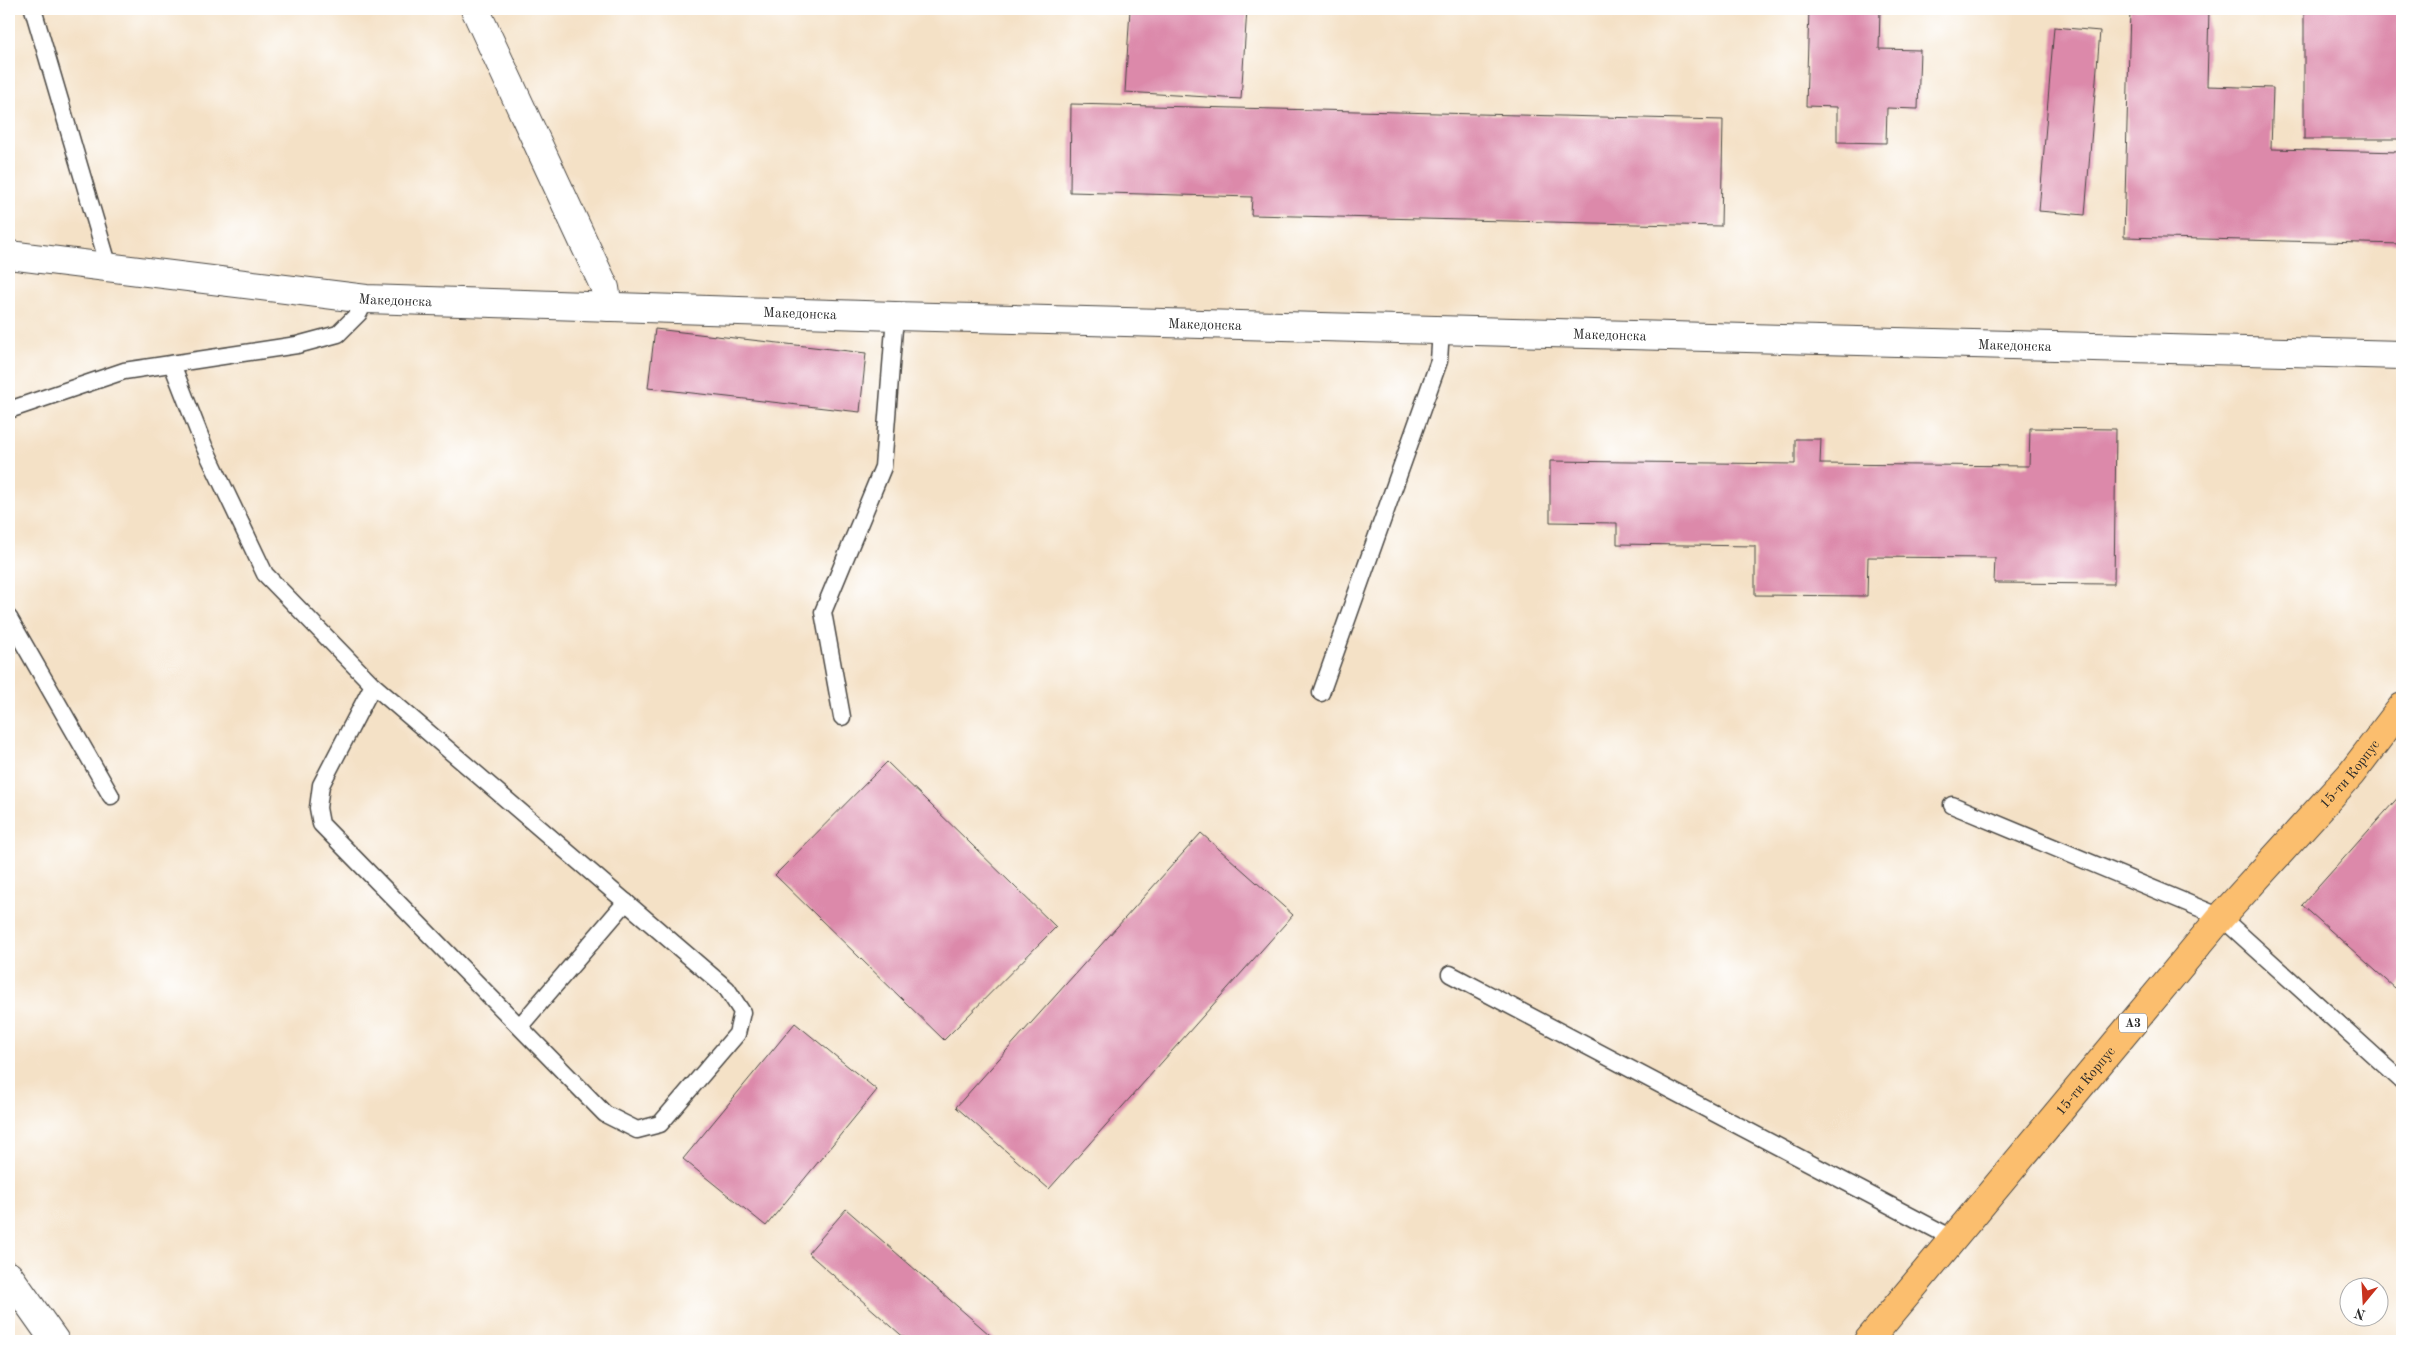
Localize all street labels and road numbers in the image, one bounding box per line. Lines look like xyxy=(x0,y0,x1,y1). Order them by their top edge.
street label: Македонска xyxy=(358,292,432,309)
street label: Македонска xyxy=(763,306,837,322)
street label: Македонска xyxy=(1168,317,1242,333)
street label: Македонска xyxy=(1573,328,1647,343)
street label: Македонска xyxy=(1978,338,2052,354)
street label: 15-ти Корпус xyxy=(2317,738,2382,811)
road number: A3 xyxy=(2119,1014,2147,1032)
street label: 15-ти Корпус xyxy=(2053,1044,2118,1118)

